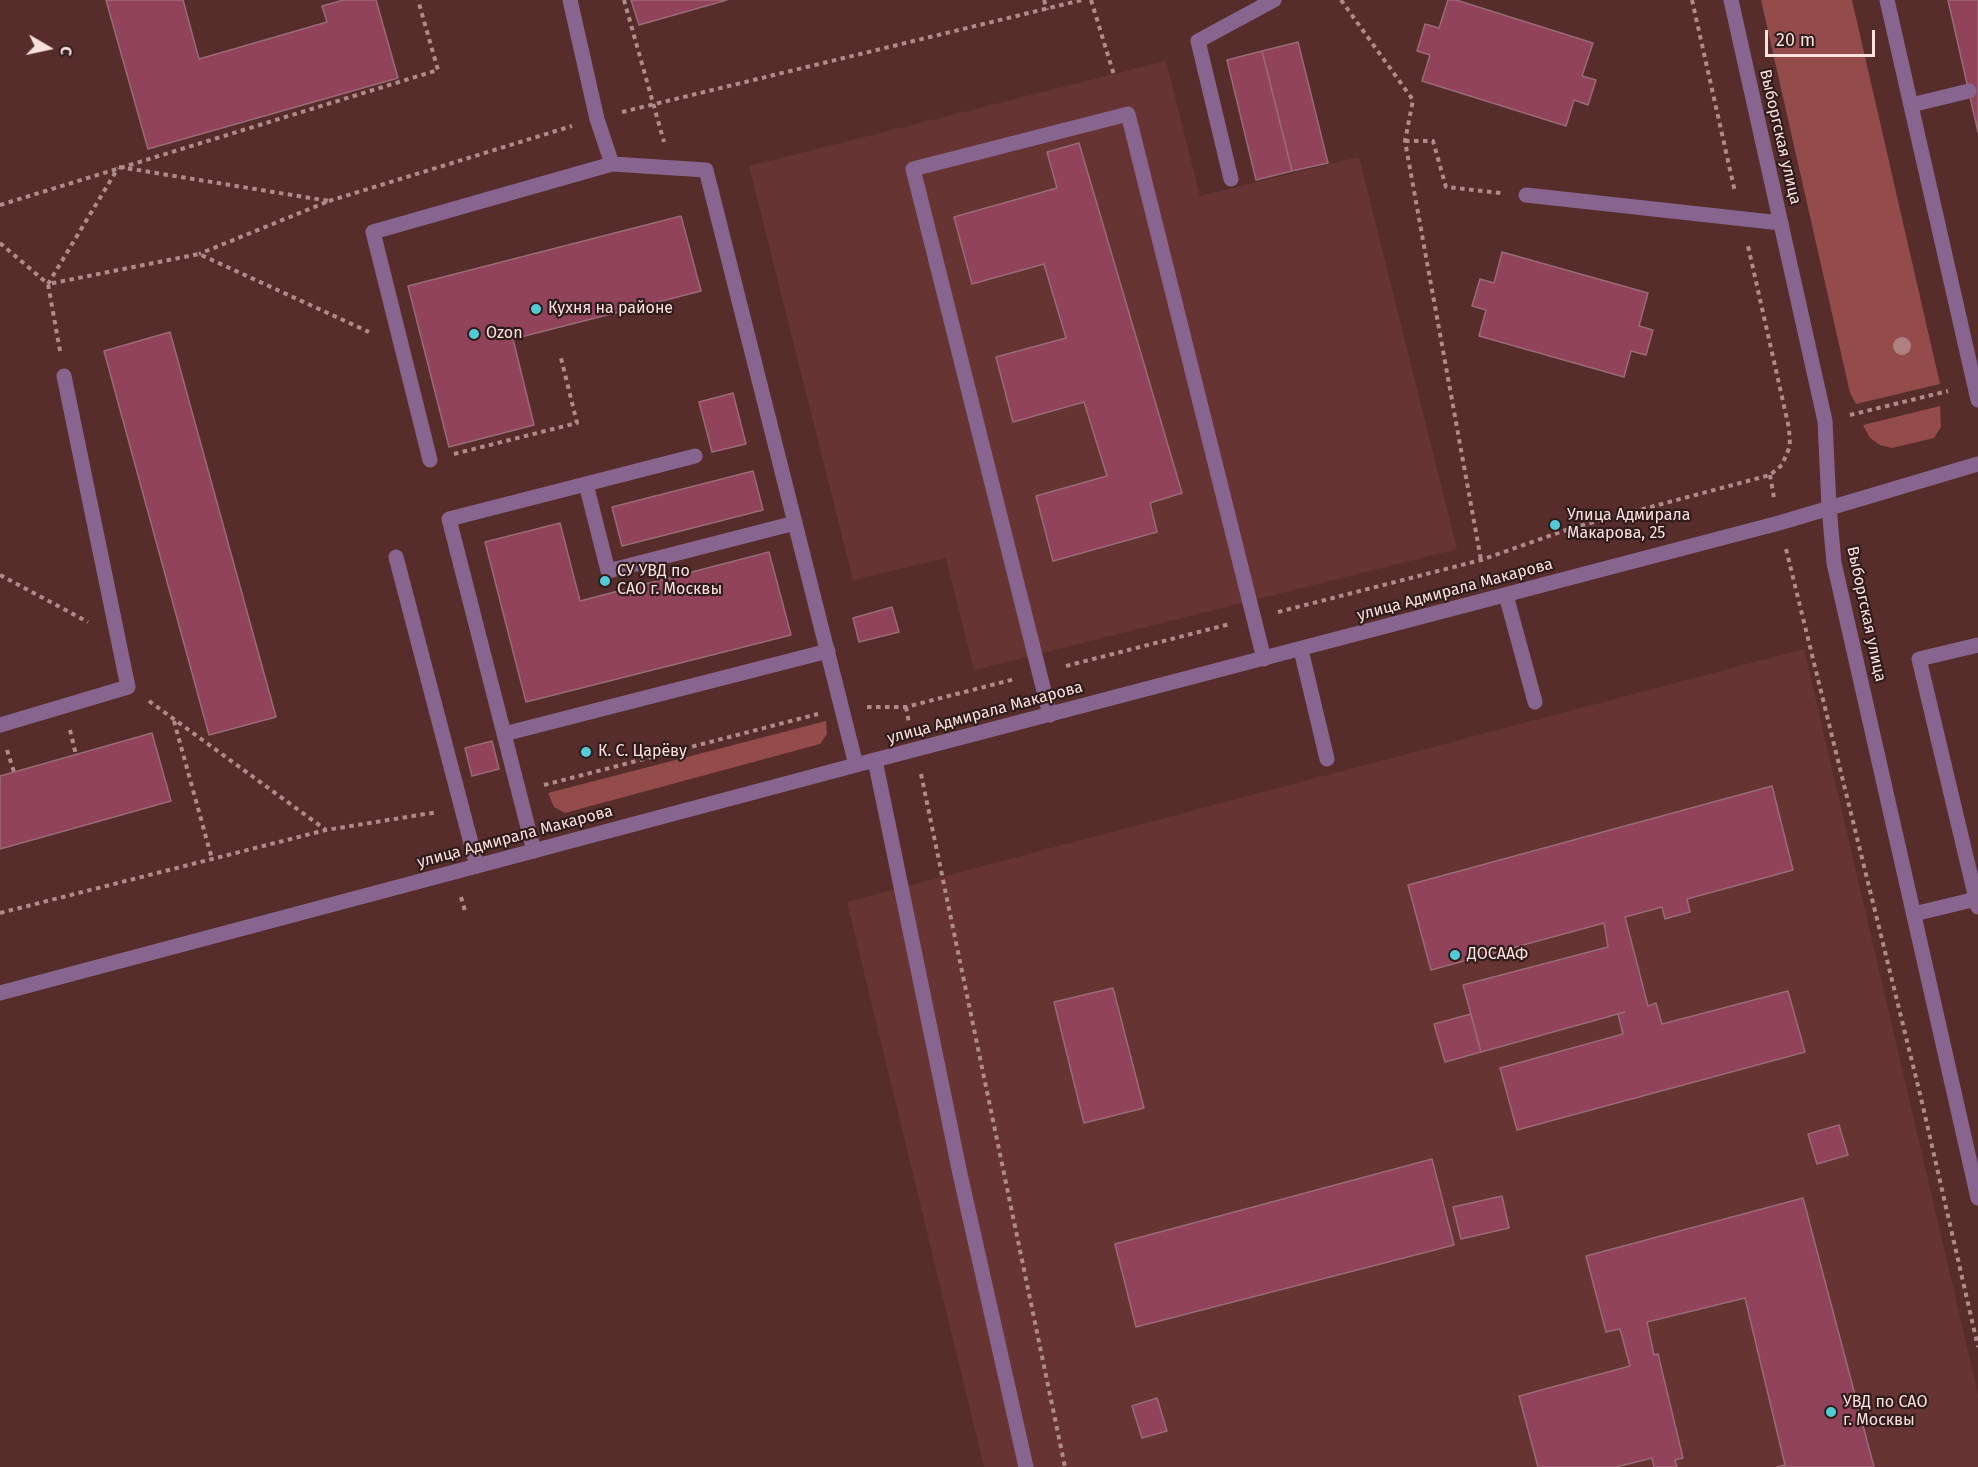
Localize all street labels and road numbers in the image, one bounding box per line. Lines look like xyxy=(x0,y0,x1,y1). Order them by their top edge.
street label: Выборгская улица xyxy=(1755,68,1805,206)
street label: Выборгская улица xyxy=(1842,544,1890,684)
street label: улица Адмирала Макарова xyxy=(1355,555,1555,625)
street label: улица Адмирала Макарова xyxy=(885,678,1085,748)
street label: улица Адмирала Макарова xyxy=(415,802,615,872)

